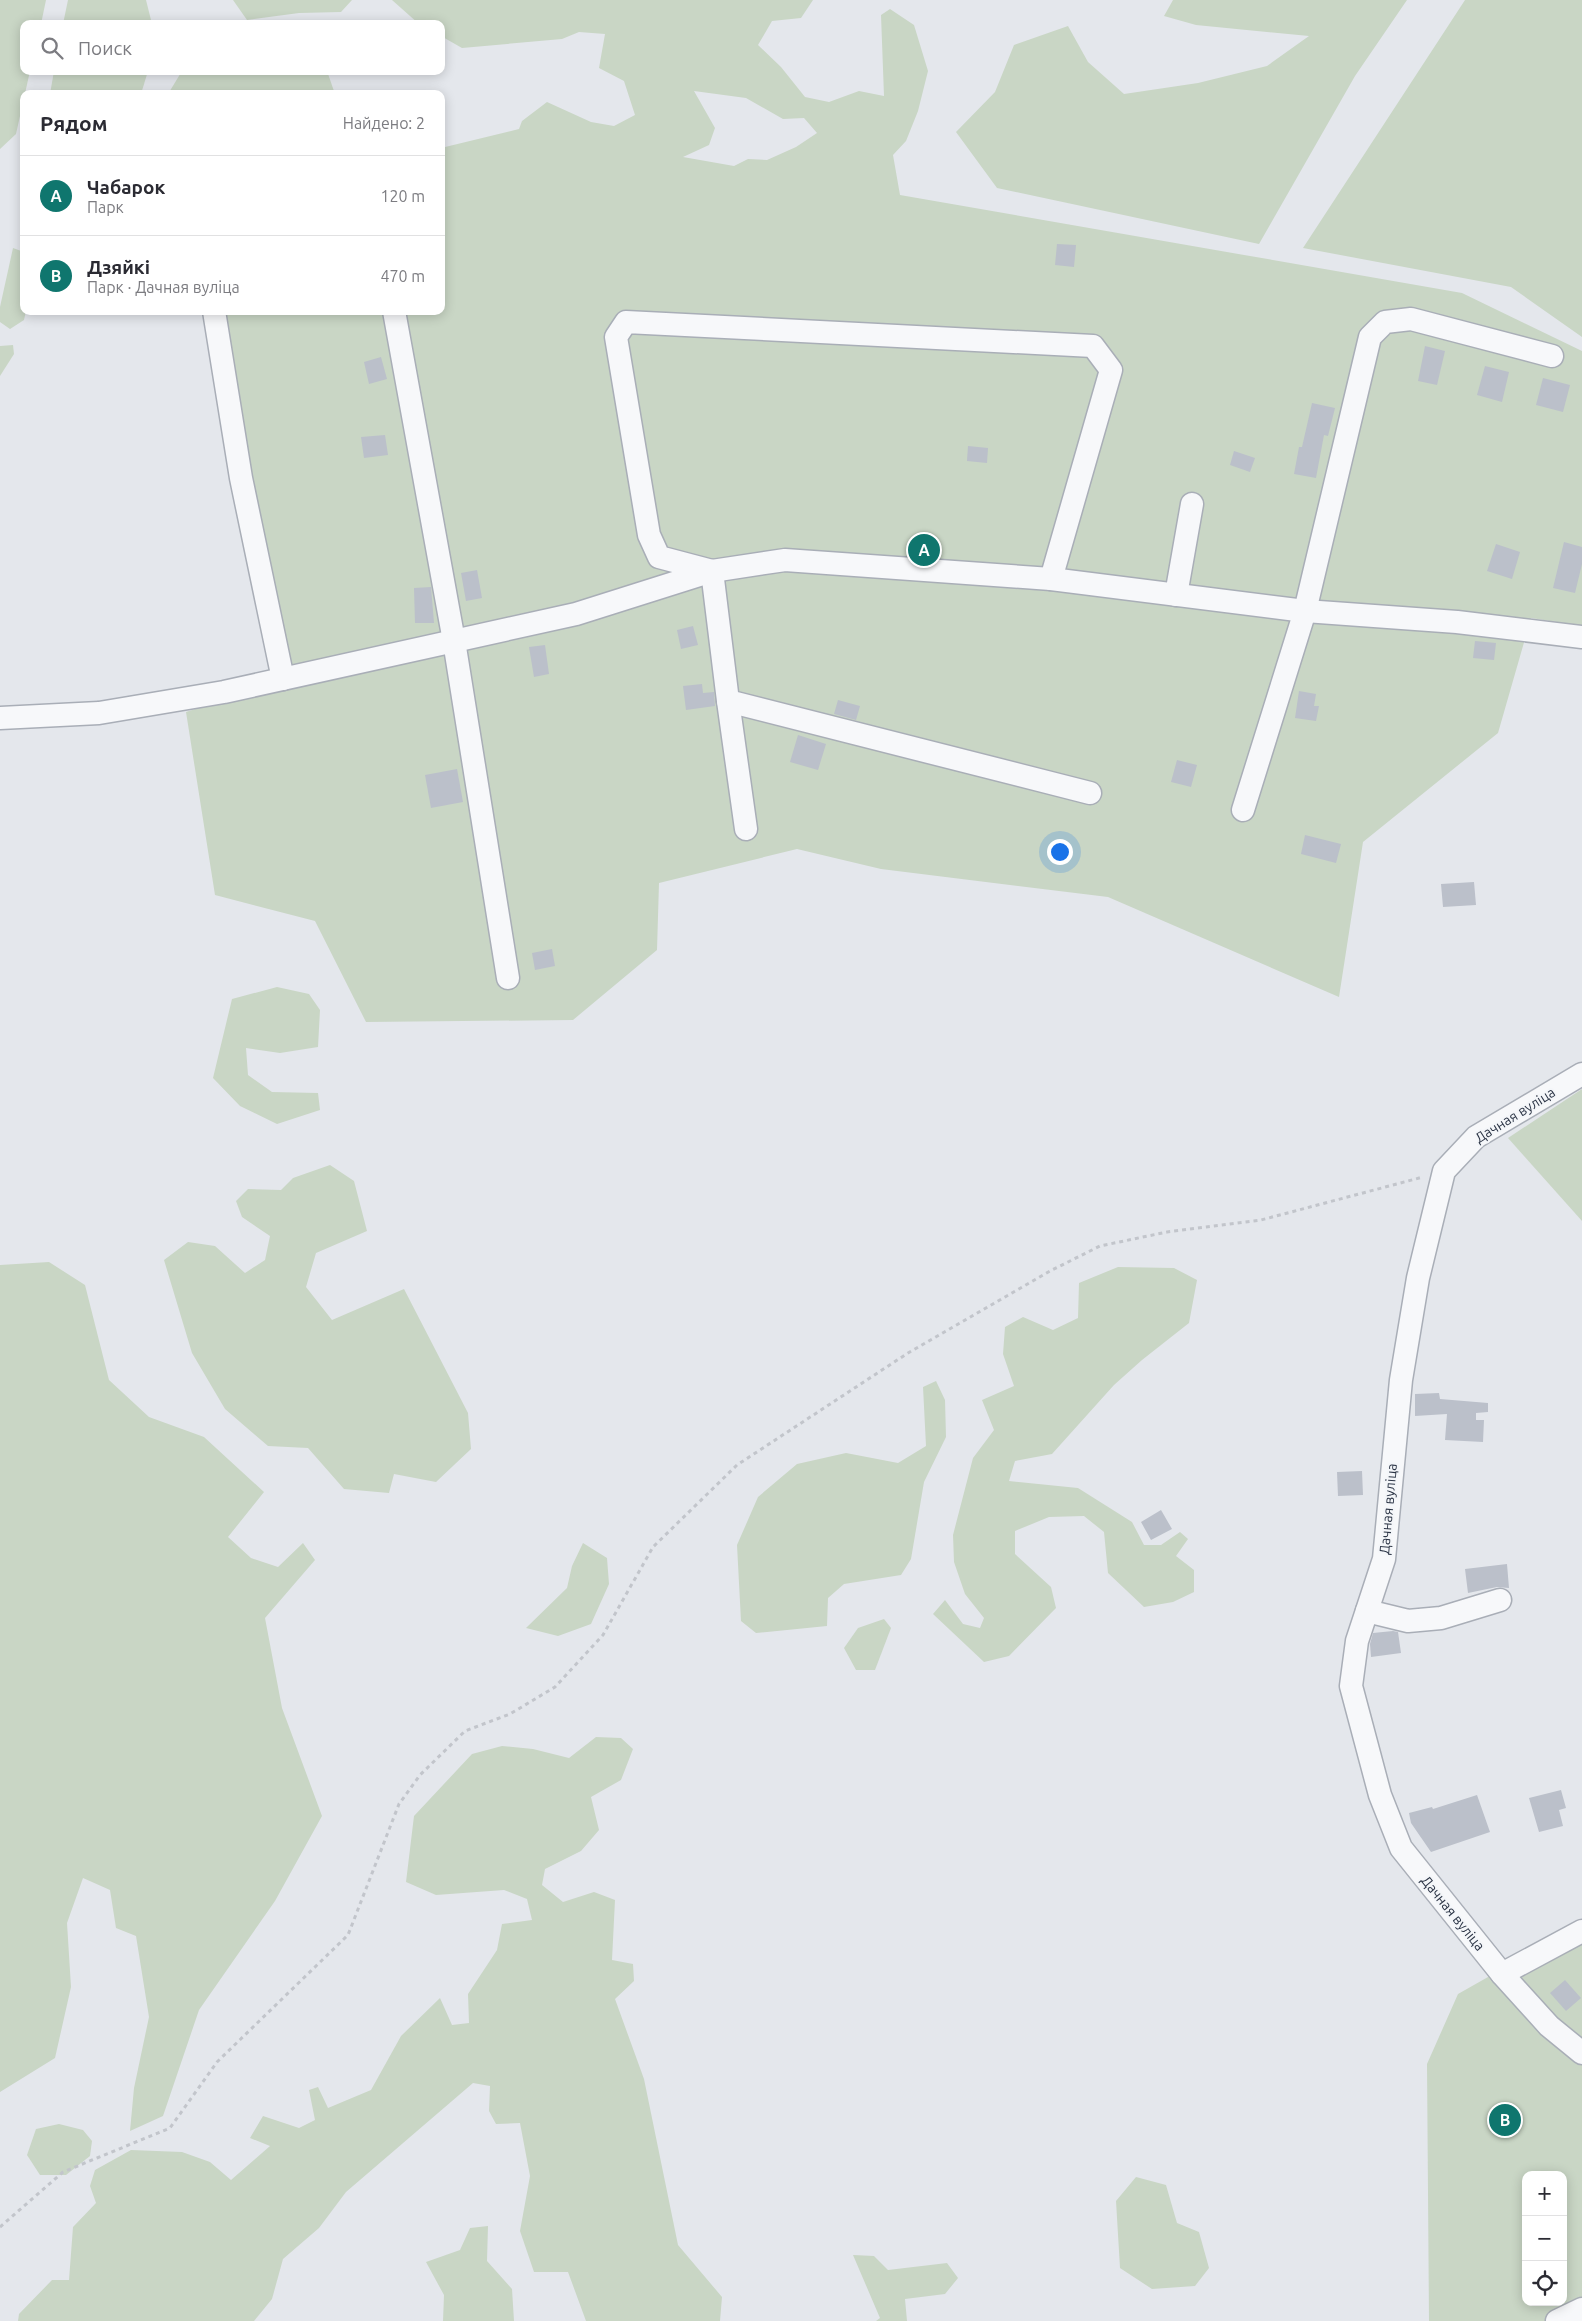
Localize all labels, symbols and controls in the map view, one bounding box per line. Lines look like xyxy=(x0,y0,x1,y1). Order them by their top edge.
search box xyxy=(20,20,445,75)
icon: search xyxy=(38,34,66,62)
text: Поиск xyxy=(78,37,132,59)
text: Рядом xyxy=(40,111,108,135)
text: Найдено: 2 xyxy=(343,114,425,132)
text: Чабарок xyxy=(87,176,165,198)
text: A xyxy=(50,187,62,205)
text: 120 m xyxy=(380,187,425,205)
text: Парк xyxy=(87,198,124,216)
text: Дзяйкі xyxy=(87,256,150,278)
text: B xyxy=(51,267,61,285)
text: 470 m xyxy=(380,267,425,285)
text: Парк · Дачная вуліца xyxy=(87,278,240,296)
pin: A xyxy=(908,531,940,569)
your location xyxy=(1047,839,1073,865)
street label: Дачная вуліца xyxy=(1472,1084,1558,1146)
street label: Дачная вуліца xyxy=(1376,1463,1400,1555)
street label: Дачная вуліца xyxy=(1418,1872,1488,1954)
pin: B xyxy=(1489,2101,1521,2139)
map controls xyxy=(1522,2171,1567,2306)
button: + xyxy=(1522,2171,1567,2216)
button: − xyxy=(1522,2216,1567,2261)
button: locate xyxy=(1522,2261,1567,2306)

